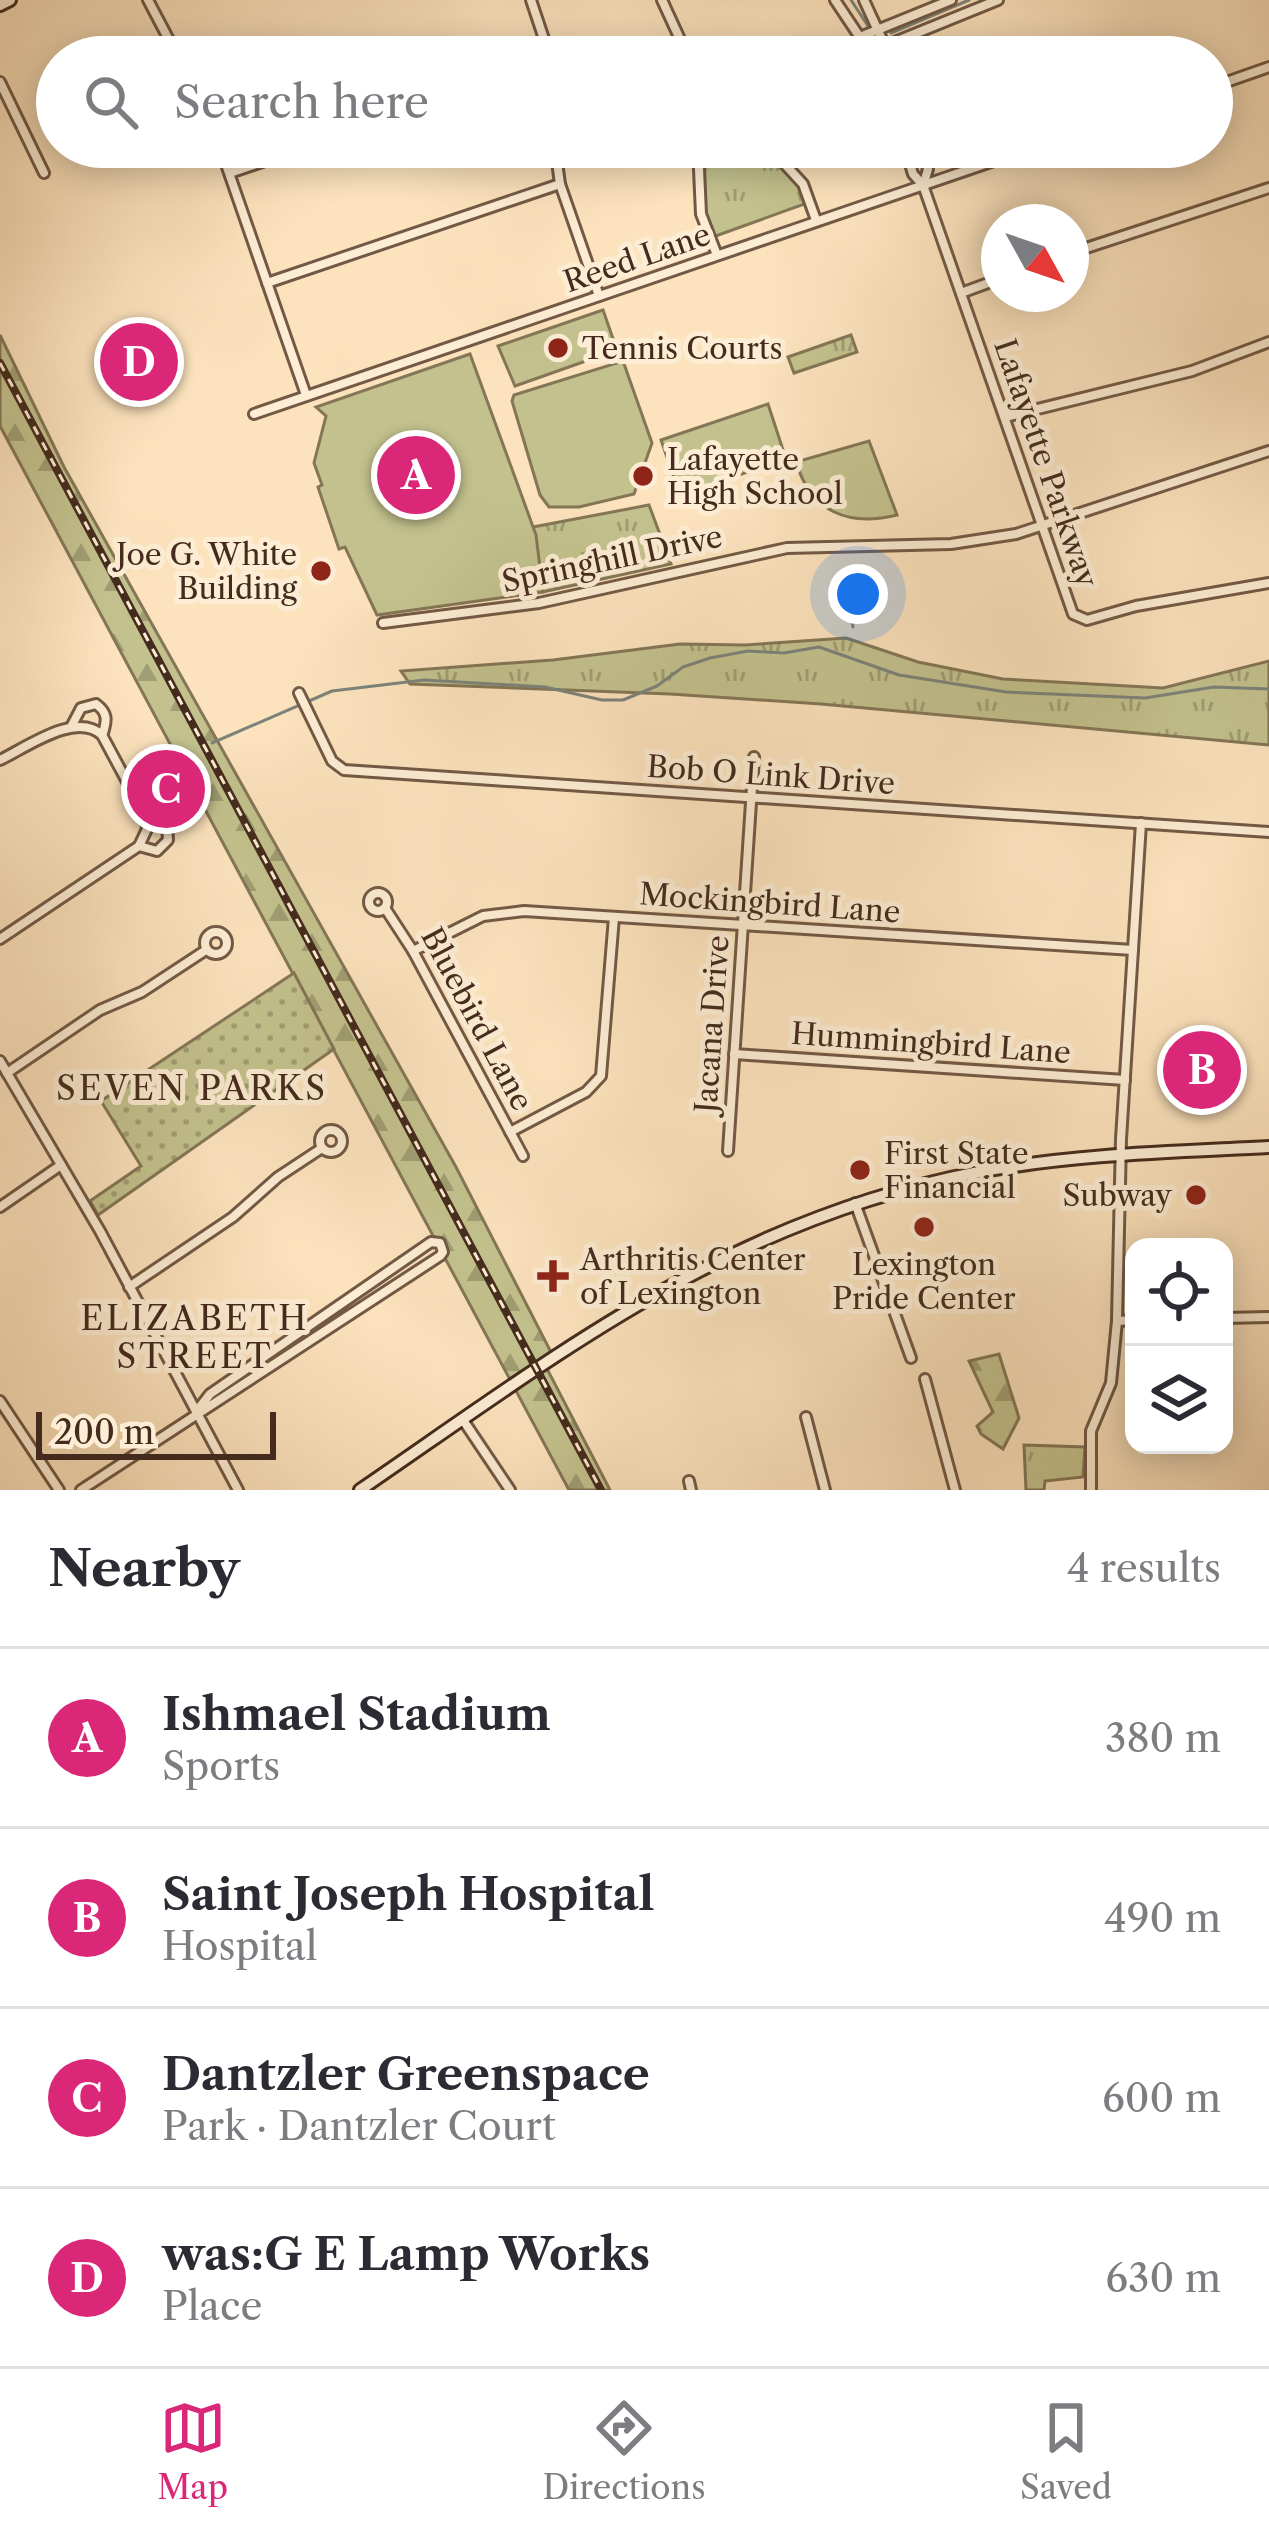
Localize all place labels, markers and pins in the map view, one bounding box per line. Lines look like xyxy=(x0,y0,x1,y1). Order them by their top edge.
pin: D xyxy=(100,317,178,407)
place label: Tennis Courts xyxy=(582,330,782,367)
marker: Tennis Courts xyxy=(545,335,571,361)
pin: A xyxy=(377,430,455,520)
place label: Lafayette High School xyxy=(667,441,843,512)
marker: Lafayette High School xyxy=(630,463,656,489)
place label: Joe G. White Building xyxy=(112,536,297,607)
marker: Joe G. White Building xyxy=(308,558,334,584)
pin: C xyxy=(127,744,205,834)
pin: B xyxy=(1163,1025,1241,1115)
place label: First State Financial xyxy=(884,1135,1028,1206)
marker: First State Financial xyxy=(847,1157,873,1183)
place label: Subway xyxy=(1062,1177,1172,1214)
marker: Subway xyxy=(1183,1182,1209,1208)
marker: Lexington Pride Center xyxy=(911,1214,937,1240)
place label: Arthritis Center of Lexington xyxy=(579,1241,806,1312)
place label: Lexington Pride Center xyxy=(832,1246,1016,1317)
marker: Arthritis Center of Lexington xyxy=(537,1260,569,1292)

